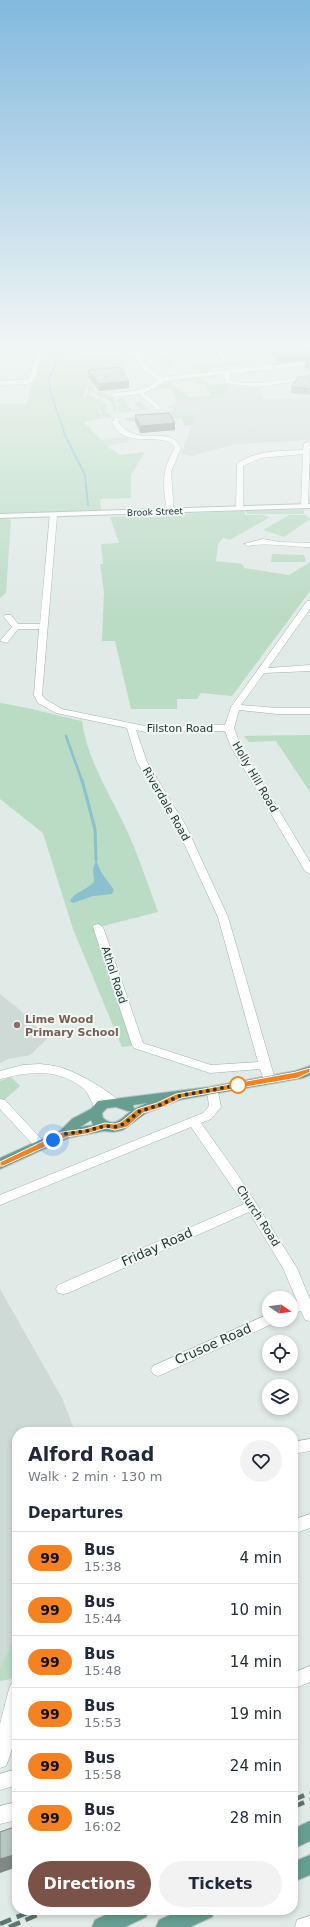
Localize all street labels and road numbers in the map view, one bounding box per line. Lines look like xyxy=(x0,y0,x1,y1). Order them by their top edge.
street label: Brook Street xyxy=(127,506,184,518)
street label: Filston Road xyxy=(147,722,213,735)
street label: Holly Hill Road xyxy=(229,739,281,815)
street label: Riverdale Road xyxy=(140,765,192,843)
street label: Athol Road xyxy=(99,945,129,1005)
street label: Church Road xyxy=(233,1183,283,1249)
street label: Friday Road xyxy=(119,1225,195,1269)
street label: Crusoe Road xyxy=(172,1320,254,1368)

